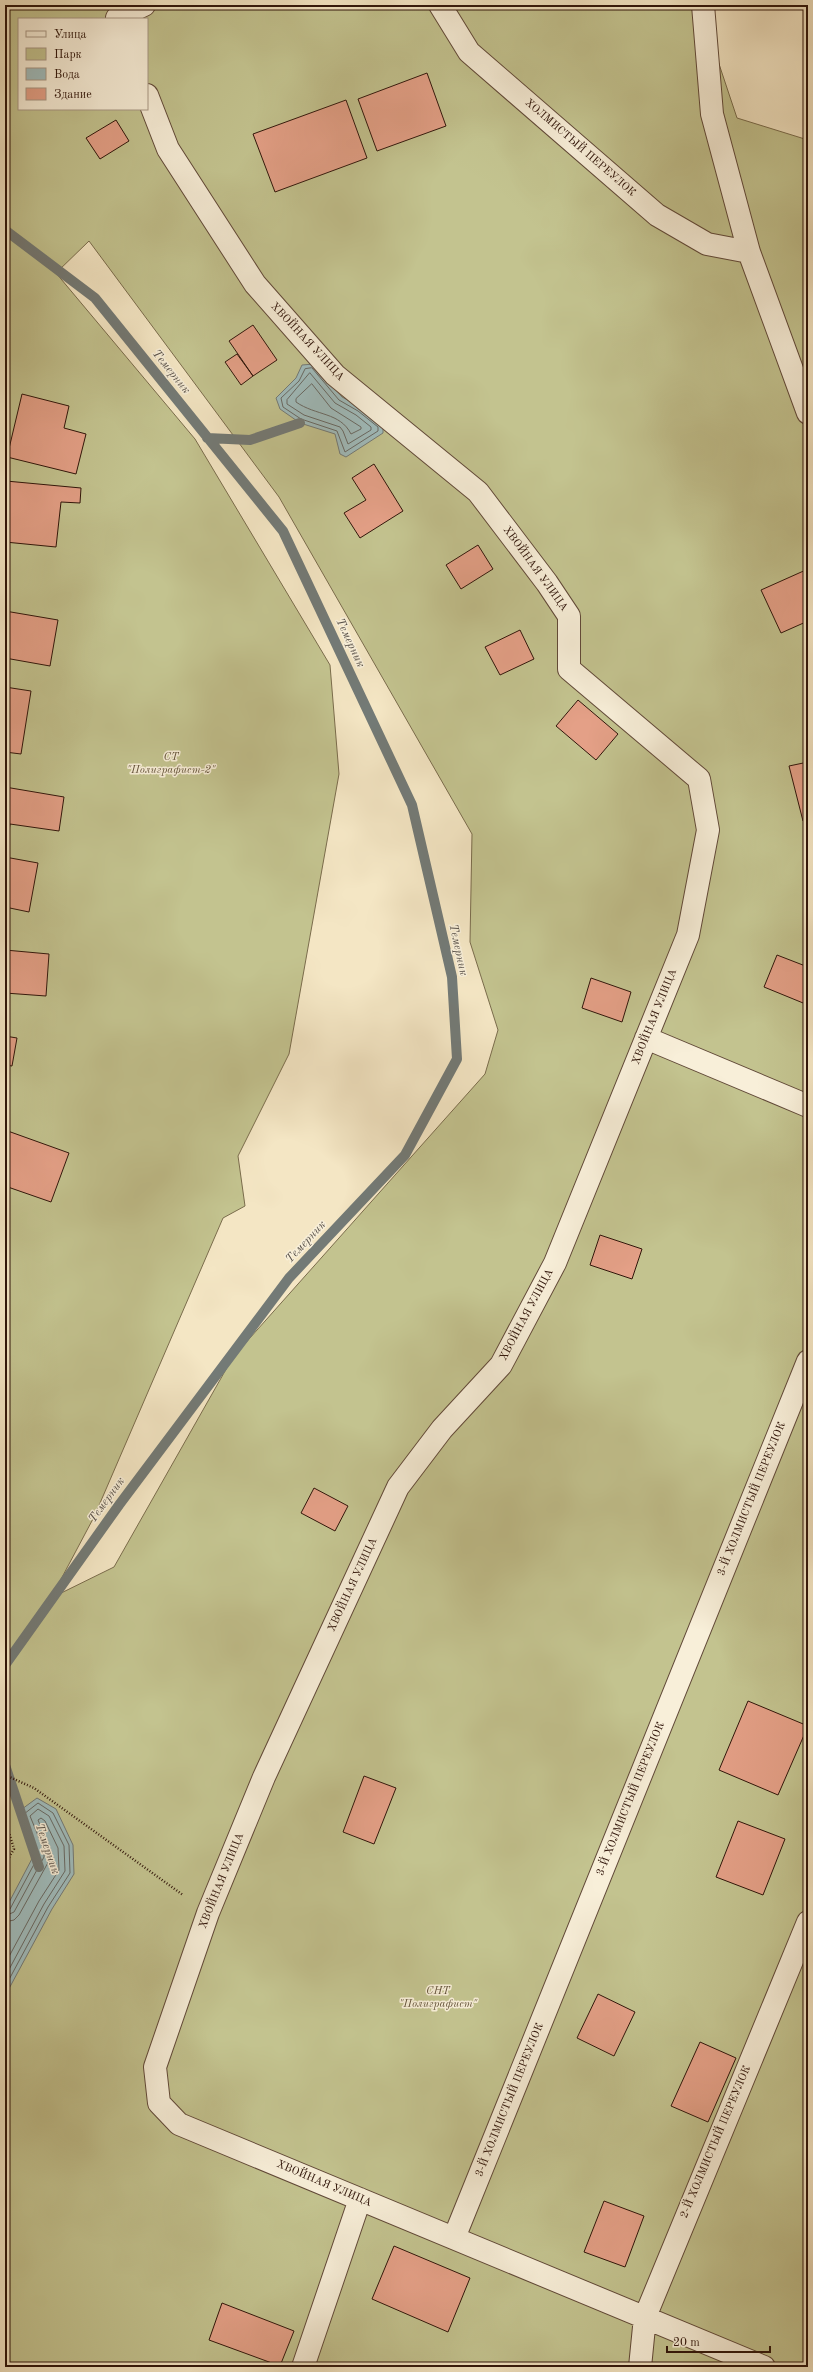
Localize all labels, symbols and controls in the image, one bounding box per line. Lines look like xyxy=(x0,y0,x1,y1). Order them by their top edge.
legend xyxy=(18,18,148,110)
text: Улица xyxy=(54,29,87,41)
text: Парк xyxy=(54,49,82,61)
text: Вода xyxy=(54,69,80,81)
text: Здание xyxy=(54,89,92,101)
street label: ХОЛМИСТЫЙ ПЕРЕУЛОК xyxy=(523,96,639,199)
street label: ХВОЙНАЯ УЛИЦА xyxy=(268,300,348,384)
water label: Темерник xyxy=(150,348,193,397)
street label: ХВОЙНАЯ УЛИЦА xyxy=(501,523,571,614)
water label: Темерник xyxy=(333,616,367,670)
park label: СТ "Полиграфист-2" xyxy=(127,752,216,776)
water label: Темерник xyxy=(447,923,469,978)
street label: ХВОЙНАЯ УЛИЦА xyxy=(629,966,679,1066)
water label: Темерник xyxy=(284,1218,329,1265)
street label: ХВОЙНАЯ УЛИЦА xyxy=(496,1266,556,1363)
street label: 3-Й ХОЛМИСТЫЙ ПЕРЕУЛОК xyxy=(714,1420,788,1577)
water label: Темерник xyxy=(87,1475,128,1525)
street label: ХВОЙНАЯ УЛИЦА xyxy=(325,1535,380,1634)
street label: 3-Й ХОЛМИСТЫЙ ПЕРЕУЛОК xyxy=(593,1720,667,1877)
water label: Темерник xyxy=(33,1822,61,1876)
street label: ХВОЙНАЯ УЛИЦА xyxy=(196,1830,246,1930)
park label: СНТ "Полиграфист" xyxy=(399,1986,478,2010)
street label: 3-Й ХОЛМИСТЫЙ ПЕРЕУЛОК xyxy=(472,2021,546,2178)
street label: 2-Й ХОЛМИСТЫЙ ПЕРЕУЛОК xyxy=(677,2063,753,2220)
street label: ХВОЙНАЯ УЛИЦА xyxy=(275,2157,374,2209)
scale bar xyxy=(667,2328,770,2354)
text: 20 m xyxy=(673,2337,700,2349)

